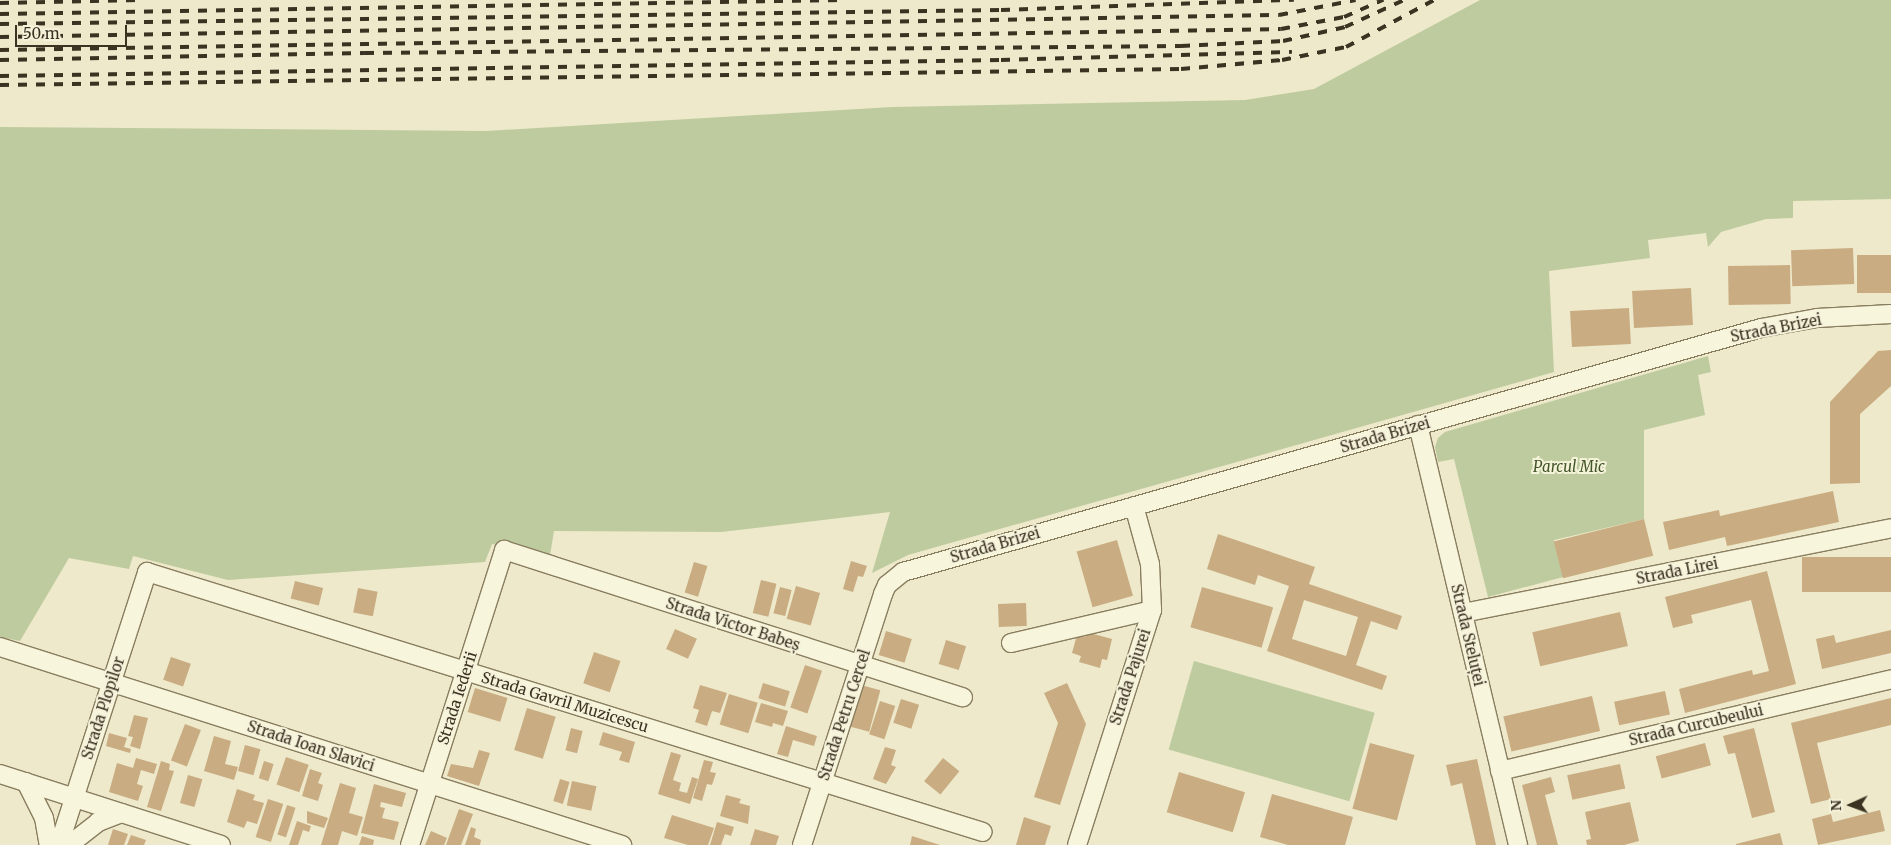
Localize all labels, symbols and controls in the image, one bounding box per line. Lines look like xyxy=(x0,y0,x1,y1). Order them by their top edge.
scale bar xyxy=(18,15,130,47)
text: 50 m xyxy=(23,24,60,43)
street label: Strada Brizei xyxy=(1729,310,1823,346)
street label: Strada Brizei xyxy=(1338,414,1432,456)
park label: Parcul Mic xyxy=(1533,458,1605,476)
street label: Strada Brizei xyxy=(948,524,1042,566)
street label: Strada Lirei xyxy=(1634,554,1720,588)
street label: Strada Steluței xyxy=(1447,582,1489,688)
street label: Strada Victor Babeș xyxy=(664,594,802,654)
street label: Strada Pajurei xyxy=(1106,627,1154,727)
street label: Strada Petru Cercel xyxy=(814,647,874,783)
street label: Strada Iederii xyxy=(433,649,481,747)
street label: Strada Plopilor xyxy=(78,654,128,762)
street label: Strada Gavril Muzicescu xyxy=(479,668,651,736)
street label: Strada Curcubeului xyxy=(1627,701,1765,749)
street label: Strada Ioan Slavici xyxy=(245,717,377,775)
north arrow xyxy=(1826,780,1876,830)
text: N xyxy=(1827,800,1845,811)

